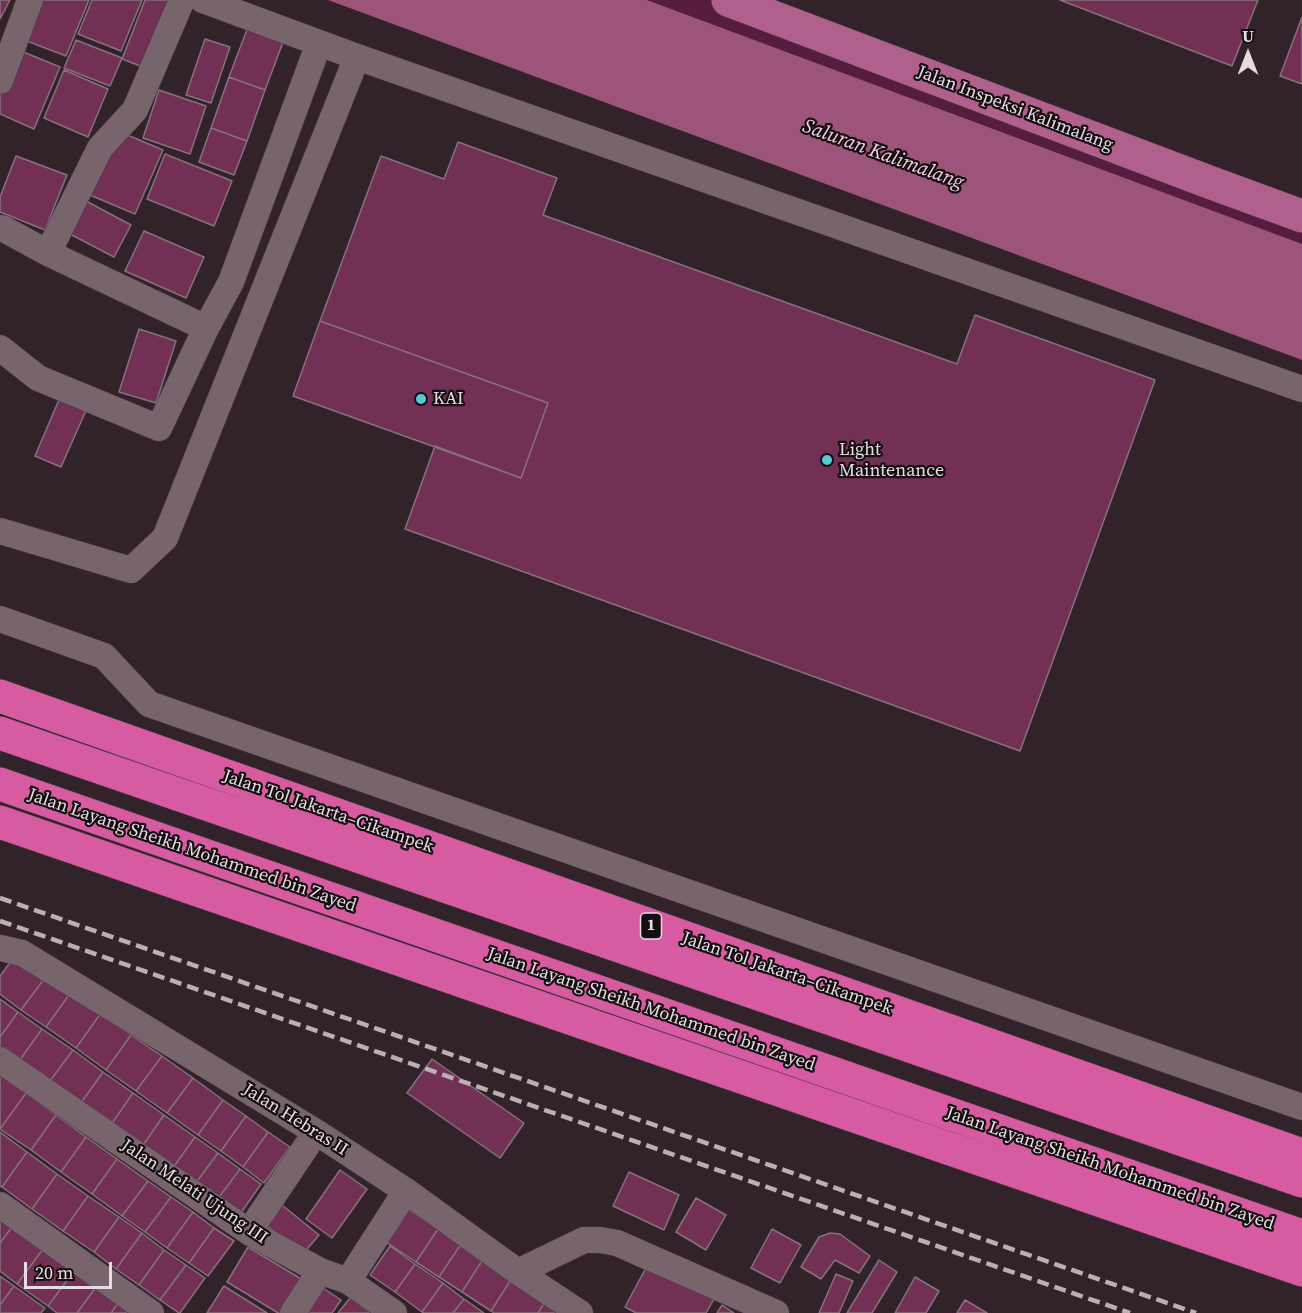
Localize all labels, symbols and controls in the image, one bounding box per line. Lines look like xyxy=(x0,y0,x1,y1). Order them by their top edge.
north arrow xyxy=(1218,24,1278,84)
text: U xyxy=(1242,25,1254,47)
street label: Jalan Inspeksi Kalimalang xyxy=(914,62,1116,156)
water label: Saluran Kalimalang xyxy=(799,115,967,195)
place label: KAI xyxy=(433,388,464,410)
marker: KAI xyxy=(414,392,428,406)
place label: Light Maintenance xyxy=(839,439,944,482)
marker: Light Maintenance xyxy=(820,453,834,467)
street label: Jalan Tol Jakarta–Cikampek xyxy=(220,766,436,858)
street label: Jalan Layang Sheikh Mohammed bin Zayed xyxy=(25,785,359,917)
road number: 1 xyxy=(640,913,662,939)
street label: Jalan Tol Jakarta–Cikampek xyxy=(679,928,895,1020)
street label: Jalan Layang Sheikh Mohammed bin Zayed xyxy=(484,944,818,1076)
street label: Jalan Hebras II xyxy=(238,1079,352,1161)
street label: Jalan Layang Sheikh Mohammed bin Zayed xyxy=(943,1103,1277,1235)
street label: Jalan Melati Ujung III xyxy=(117,1135,271,1249)
scale bar xyxy=(27,1250,116,1288)
text: 20 m xyxy=(35,1260,73,1285)

